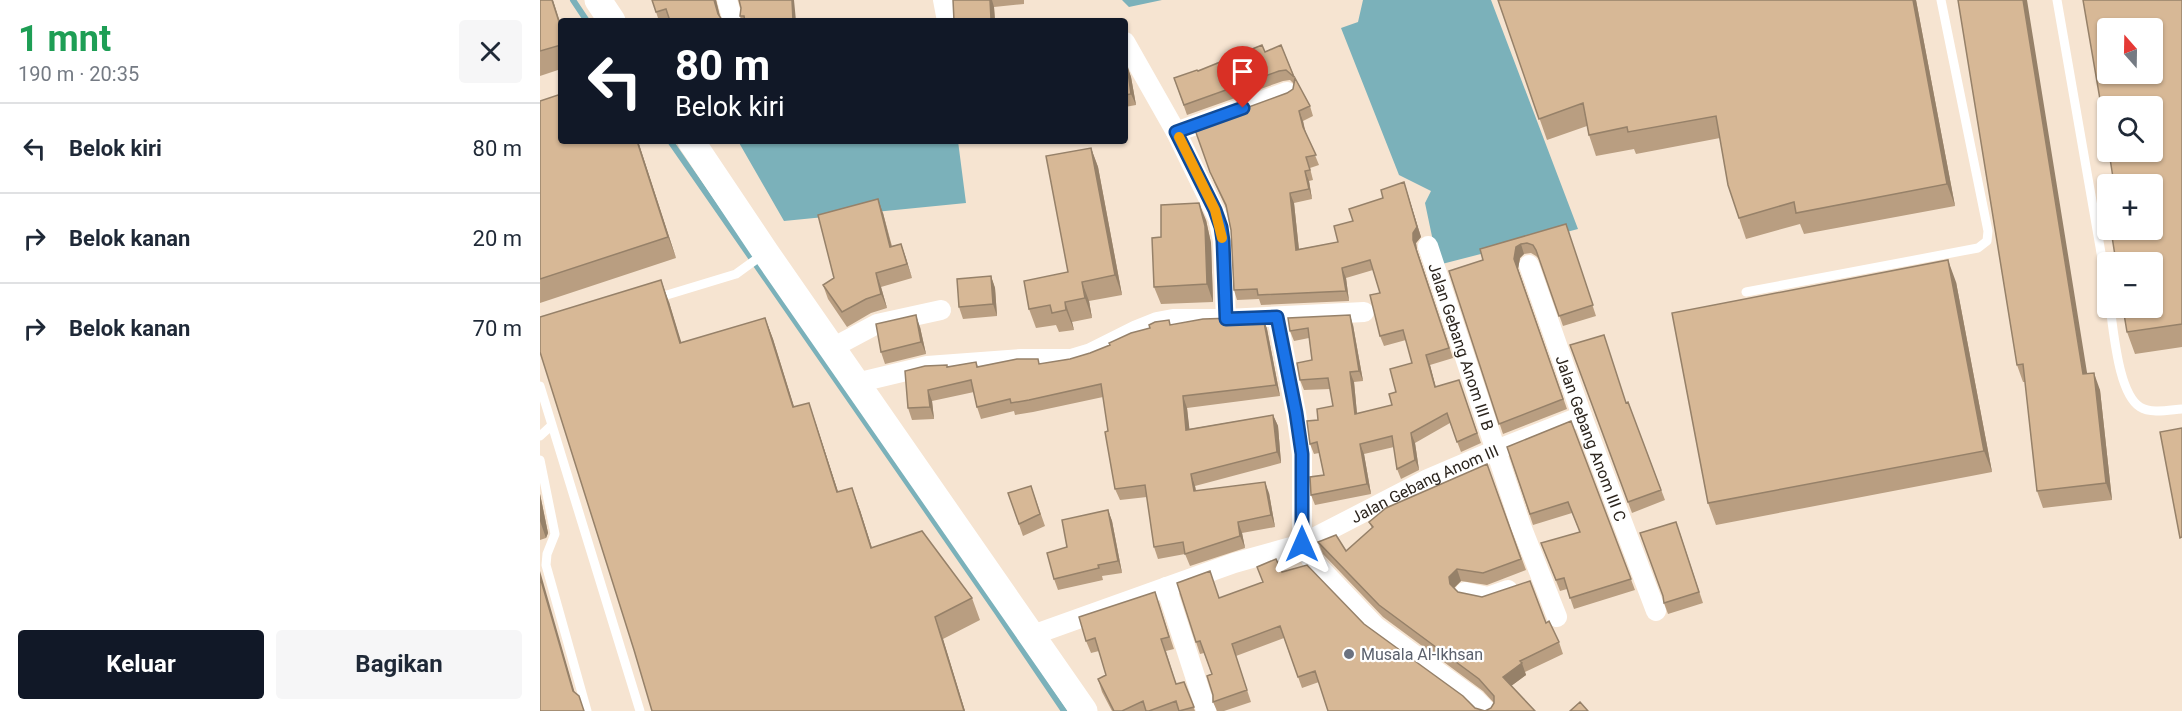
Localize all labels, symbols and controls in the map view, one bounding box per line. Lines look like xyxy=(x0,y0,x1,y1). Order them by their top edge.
text: 1 mnt xyxy=(18,18,111,60)
north arrow xyxy=(2097,18,2163,84)
map controls xyxy=(2097,18,2163,318)
button: close xyxy=(459,20,522,83)
text: 80 m xyxy=(675,41,770,90)
icon: left xyxy=(576,42,654,120)
pin xyxy=(1217,46,1268,108)
icon: arrive xyxy=(1226,55,1259,88)
text: 190 m · 20:35 xyxy=(18,62,139,86)
text: Belok kiri xyxy=(675,91,784,123)
button: search xyxy=(2097,96,2163,162)
icon: left xyxy=(18,132,51,165)
text: Belok kiri xyxy=(69,136,162,161)
text: 80 m xyxy=(473,136,522,161)
button: + xyxy=(2097,174,2163,240)
icon: right xyxy=(18,222,51,255)
text: Belok kanan xyxy=(69,226,190,251)
text: 20 m xyxy=(473,226,522,251)
button: − xyxy=(2097,252,2163,318)
street label: Jalan Gebang Anom III B xyxy=(1425,260,1498,433)
icon: right xyxy=(18,312,51,345)
text: Belok kanan xyxy=(69,316,190,341)
text: 70 m xyxy=(473,316,522,341)
street label: Jalan Gebang Anom III C xyxy=(1552,353,1631,524)
street label: Jalan Gebang Anom III xyxy=(1347,441,1501,527)
position arrow xyxy=(1270,512,1334,576)
button: Keluar xyxy=(18,630,264,699)
button: Bagikan xyxy=(276,630,522,699)
place label: Musala Al-Ikhsan xyxy=(1361,645,1483,664)
marker: Musala Al-Ikhsan xyxy=(1342,647,1356,661)

